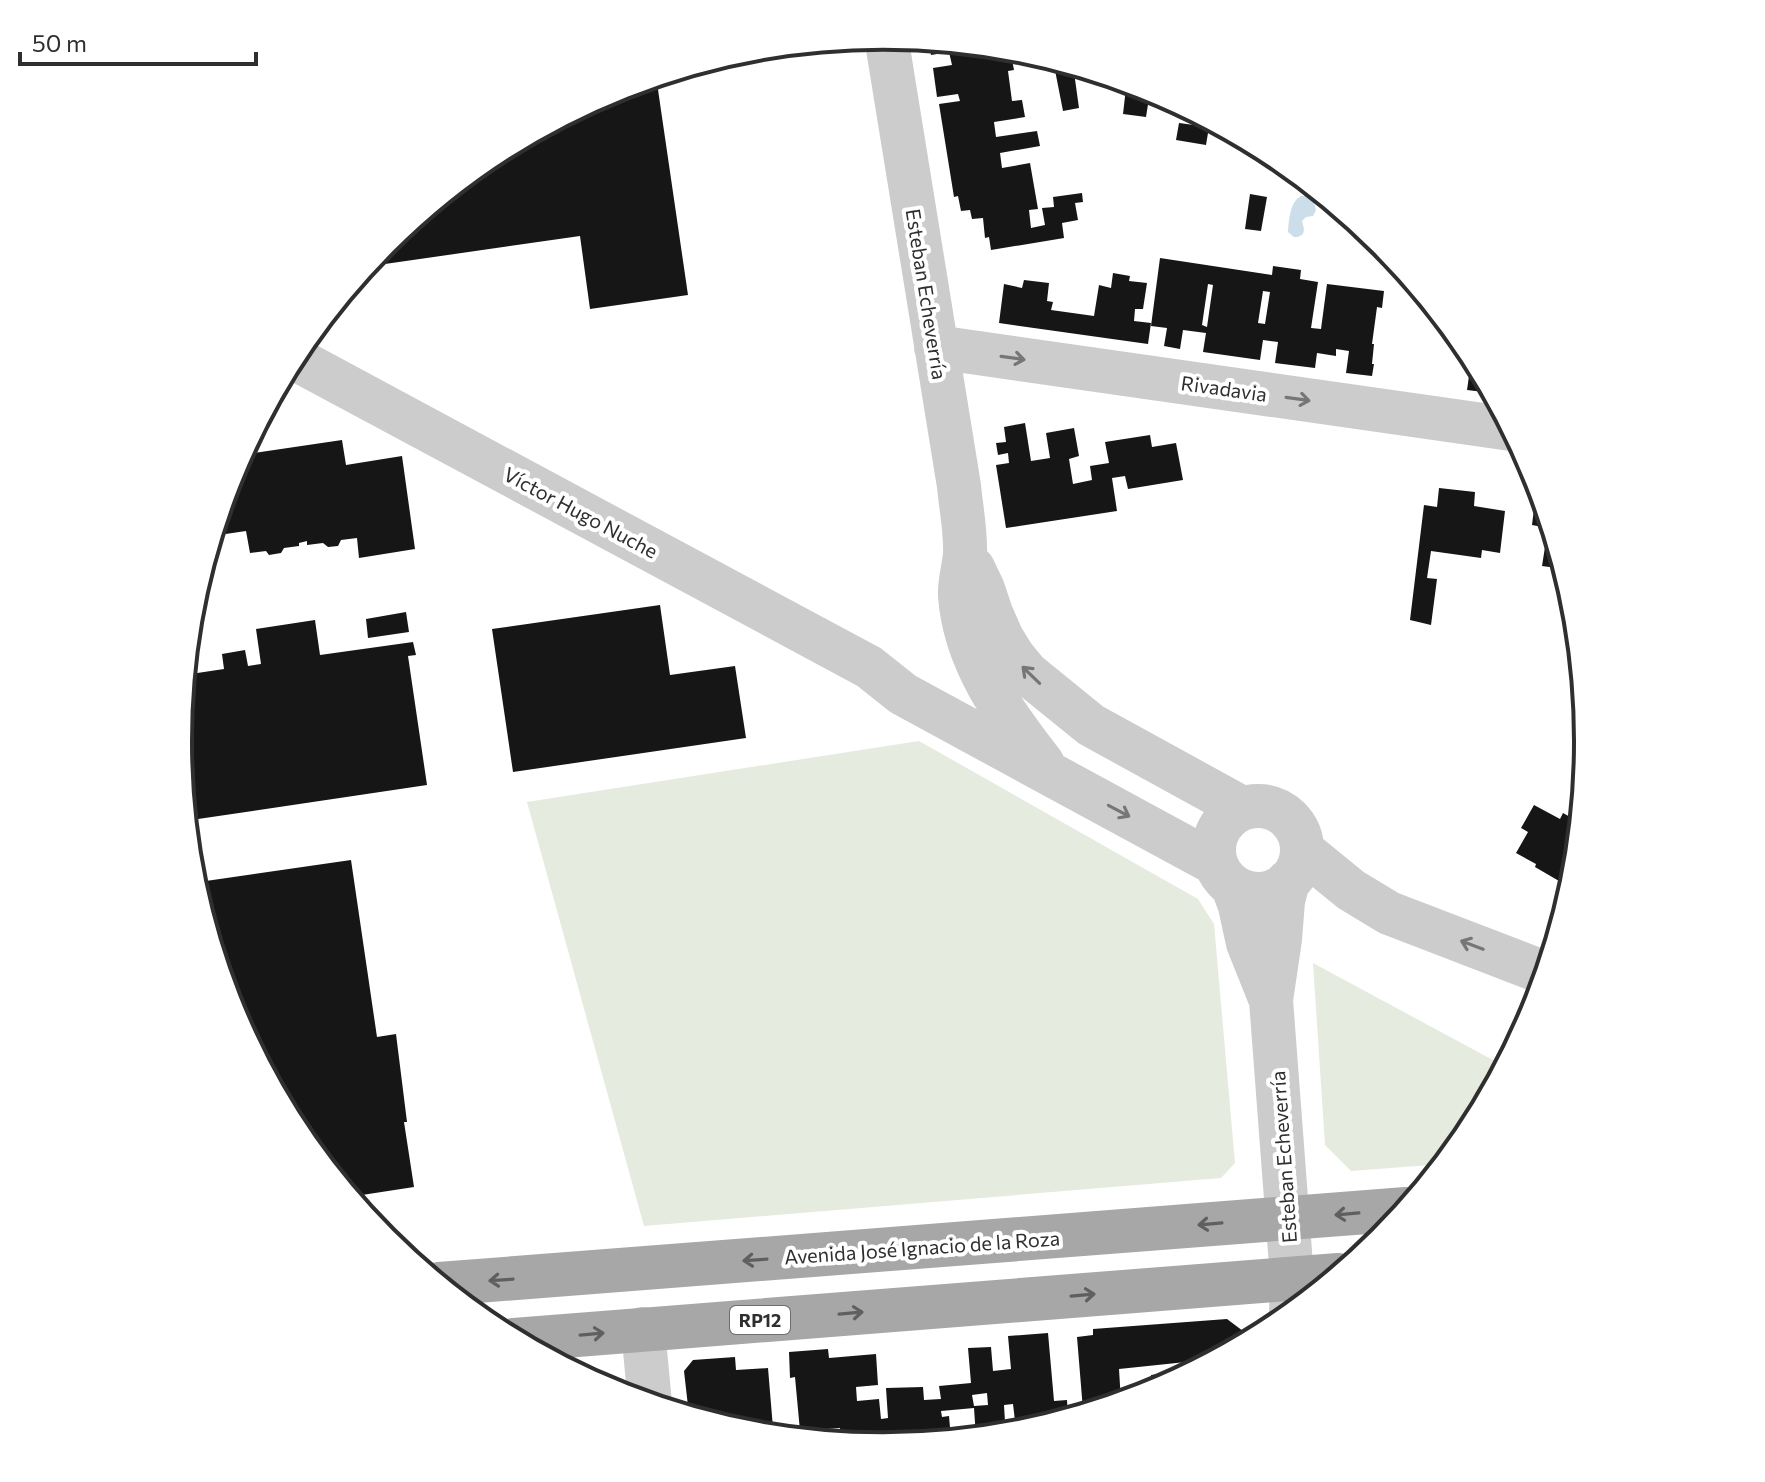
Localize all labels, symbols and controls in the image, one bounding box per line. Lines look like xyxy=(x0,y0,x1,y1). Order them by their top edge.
scale bar xyxy=(20,16,256,66)
text: 50 m xyxy=(32,28,87,57)
street label: Esteban Echeverría xyxy=(902,207,952,381)
one-way arrow xyxy=(1000,351,1025,366)
street label: Rivadavia xyxy=(1179,370,1269,406)
one-way arrow xyxy=(1285,392,1311,407)
street label: Víctor Hugo Nuche xyxy=(500,461,662,563)
one-way arrow xyxy=(1022,666,1041,685)
one-way arrow xyxy=(1107,804,1130,820)
one-way arrow xyxy=(1461,937,1485,951)
street label: Esteban Echeverría xyxy=(1265,1070,1301,1244)
one-way arrow xyxy=(1334,1207,1361,1222)
one-way arrow xyxy=(1197,1217,1224,1232)
street label: Avenida José Ignacio de la Roza xyxy=(783,1225,1061,1269)
one-way arrow xyxy=(742,1253,769,1268)
one-way arrow xyxy=(488,1273,515,1288)
one-way arrow xyxy=(1069,1287,1096,1302)
one-way arrow xyxy=(837,1305,864,1320)
road number: RP12 xyxy=(730,1306,790,1334)
one-way arrow xyxy=(578,1326,605,1341)

